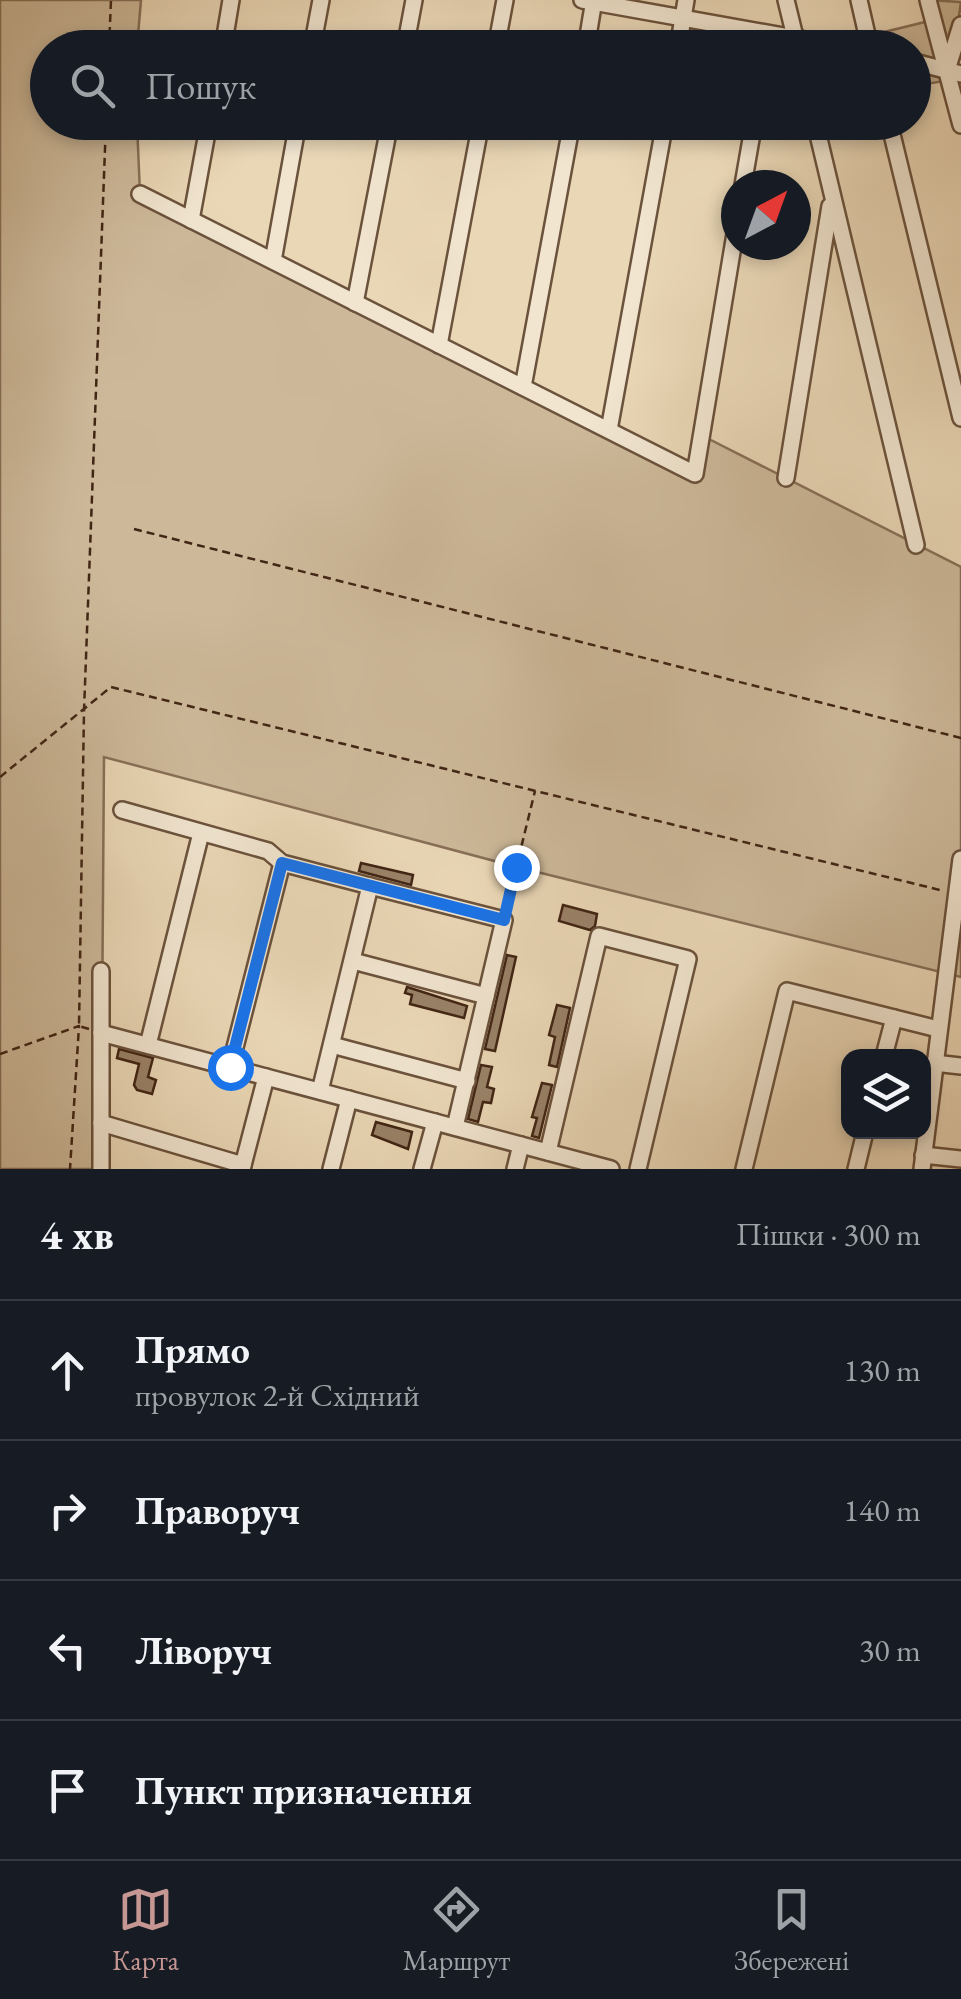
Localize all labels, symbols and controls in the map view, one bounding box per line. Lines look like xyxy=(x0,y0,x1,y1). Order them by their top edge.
search box xyxy=(30,30,931,140)
icon: search xyxy=(65,58,120,113)
text: Пошук xyxy=(145,61,256,110)
north arrow xyxy=(721,170,811,260)
route end xyxy=(494,845,540,891)
route start xyxy=(208,1045,254,1091)
map controls xyxy=(841,1049,931,1139)
button: layers xyxy=(841,1049,931,1139)
text: 4 хв xyxy=(40,1207,114,1262)
text: Пішки · 300 m xyxy=(736,1213,921,1255)
text: Прямо xyxy=(135,1325,250,1374)
icon: ahead xyxy=(40,1343,95,1398)
text: 130 m xyxy=(844,1349,921,1391)
text: провулок 2-й Східний xyxy=(135,1374,420,1416)
icon: right xyxy=(40,1483,95,1538)
text: Праворуч xyxy=(135,1486,300,1535)
text: 140 m xyxy=(844,1489,921,1531)
icon: left xyxy=(40,1623,95,1678)
text: Ліворуч xyxy=(135,1626,272,1675)
text: 30 m xyxy=(859,1629,921,1671)
icon: arrive xyxy=(40,1763,95,1818)
text: Пункт призначення xyxy=(135,1766,472,1815)
tab: Карта xyxy=(112,1882,179,1978)
tab: Маршрут xyxy=(403,1882,510,1978)
tab: Збережені xyxy=(734,1882,849,1978)

